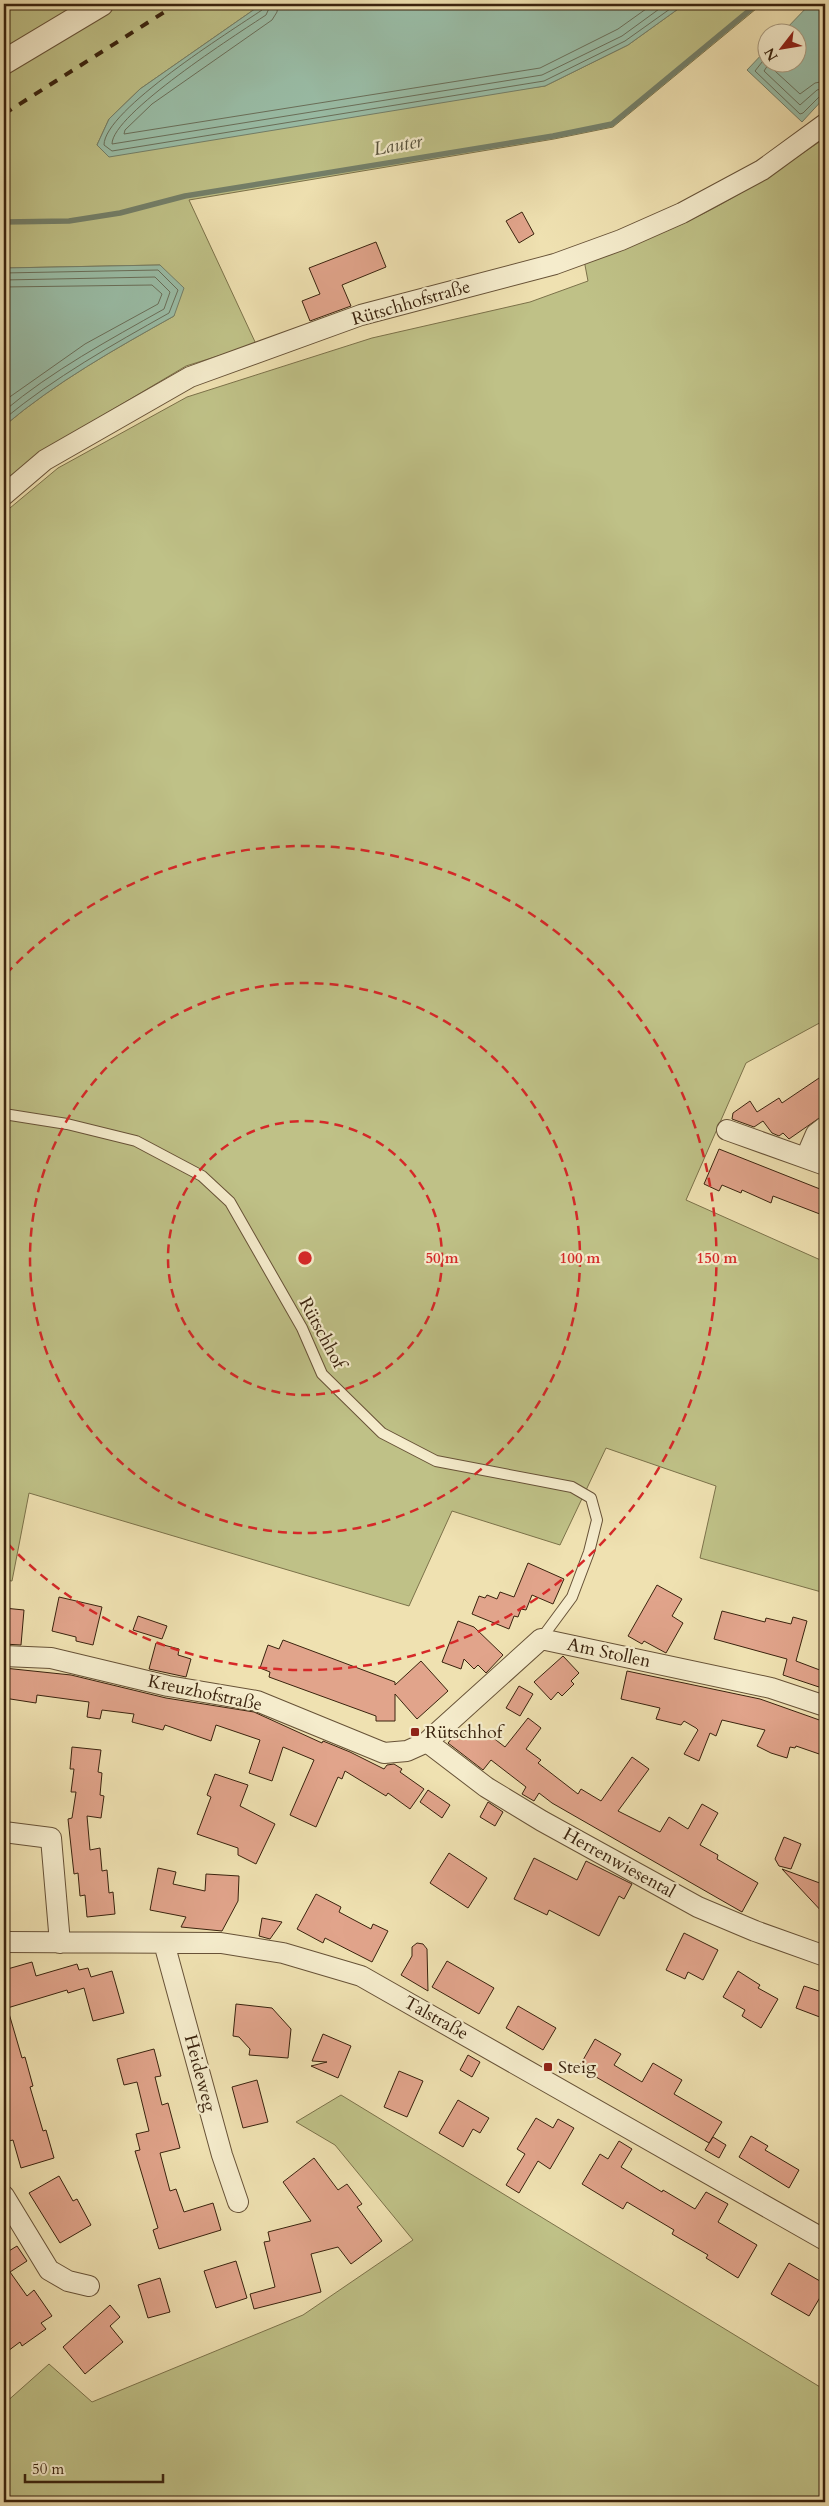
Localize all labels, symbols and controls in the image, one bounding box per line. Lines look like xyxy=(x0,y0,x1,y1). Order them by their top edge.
north arrow xyxy=(756,22,806,72)
text: N xyxy=(760,44,783,65)
water label: Lauter xyxy=(372,128,425,162)
street label: Rütschhofstraße xyxy=(349,274,473,332)
text: 50 m xyxy=(425,1248,459,1268)
text: 100 m xyxy=(560,1248,601,1268)
text: 150 m xyxy=(697,1248,738,1268)
centre of rings xyxy=(296,1249,314,1267)
street label: Rütschhof xyxy=(293,1293,353,1376)
street label: Am Stollen xyxy=(565,1632,654,1674)
street label: Kreuzhofstraße xyxy=(146,1669,264,1717)
place label: Rütschhof xyxy=(425,1720,506,1745)
marker: Rütschhof xyxy=(409,1726,421,1738)
street label: Herrenwiesental xyxy=(558,1822,680,1904)
street label: Talstraße xyxy=(399,1990,473,2046)
street label: Heideweg xyxy=(178,2032,222,2115)
place label: Steig xyxy=(558,2055,597,2080)
marker: Steig xyxy=(542,2061,554,2073)
scale bar xyxy=(25,2451,162,2483)
text: 50 m xyxy=(32,2459,64,2479)

